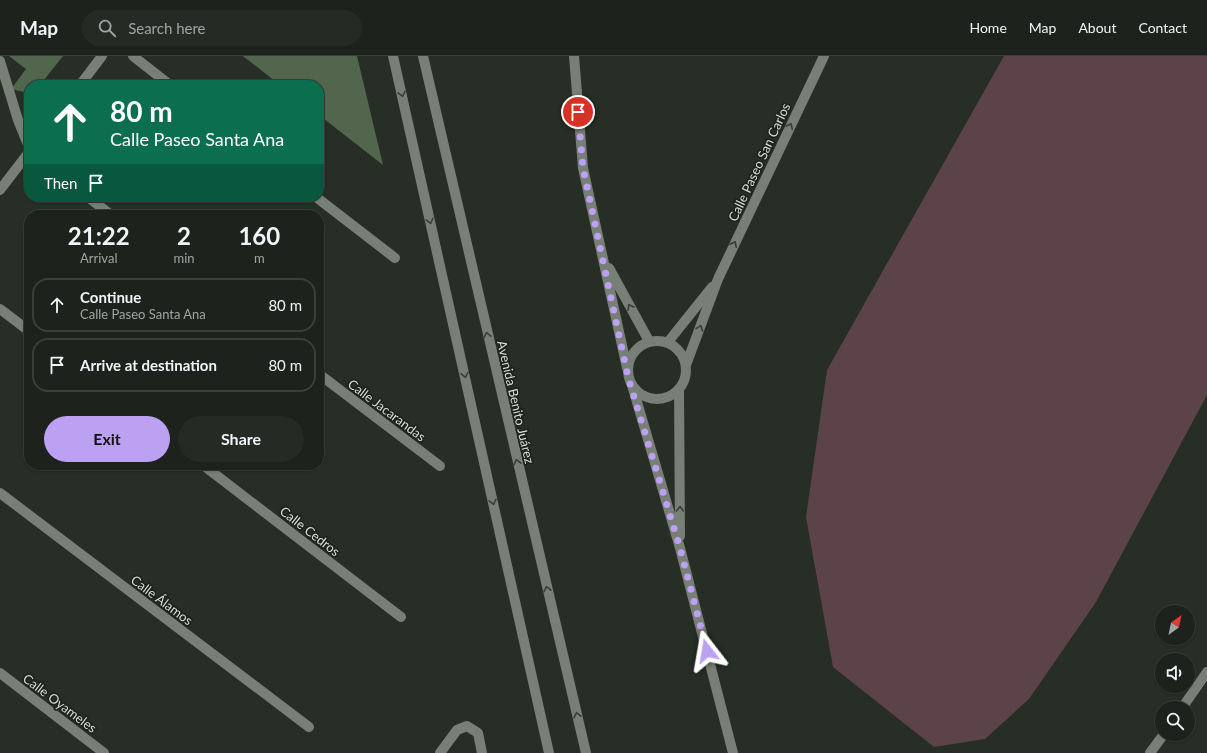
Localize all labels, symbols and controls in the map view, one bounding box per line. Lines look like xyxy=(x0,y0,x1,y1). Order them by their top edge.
search box xyxy=(82,10,362,46)
text: Map xyxy=(20,16,58,39)
icon: search xyxy=(96,17,118,39)
text: Search here xyxy=(128,19,206,37)
text: Home xyxy=(969,19,1007,36)
text: Map xyxy=(1029,19,1056,36)
text: About xyxy=(1078,19,1116,36)
text: Contact xyxy=(1138,19,1187,36)
one-way arrow xyxy=(397,91,405,97)
text: 80 m xyxy=(110,94,173,128)
pin xyxy=(561,95,595,129)
icon: ahead xyxy=(44,96,96,148)
street label: Calle Paseo San Carlos xyxy=(725,100,794,224)
icon: arrive xyxy=(567,101,589,123)
one-way arrow xyxy=(785,123,793,131)
text: Calle Paseo Santa Ana xyxy=(110,128,284,150)
icon: arrive xyxy=(85,172,107,194)
text: Then xyxy=(44,174,77,192)
one-way arrow xyxy=(426,218,434,224)
text: 21:22 xyxy=(68,221,130,250)
text: 2 xyxy=(177,221,191,250)
text: 160 xyxy=(238,221,280,250)
one-way arrow xyxy=(729,241,737,248)
text: Arrival xyxy=(80,250,117,266)
text: min xyxy=(174,250,195,266)
text: m xyxy=(254,250,265,266)
text: Continue xyxy=(80,288,141,306)
icon: ahead xyxy=(46,294,68,316)
text: 80 m xyxy=(268,296,302,314)
one-way arrow xyxy=(628,304,635,311)
text: Calle Paseo Santa Ana xyxy=(80,306,206,322)
one-way arrow xyxy=(695,325,703,332)
one-way arrow xyxy=(484,332,492,339)
street label: Avenida Benito Juárez xyxy=(494,339,538,465)
icon: arrive xyxy=(46,354,68,376)
text: Arrive at destination xyxy=(80,356,217,374)
text: 80 m xyxy=(268,356,302,374)
one-way arrow xyxy=(460,372,468,378)
street label: Calle Jacarandas xyxy=(345,376,429,445)
button: Exit xyxy=(44,416,170,462)
button: Share xyxy=(178,416,304,462)
one-way arrow xyxy=(514,459,522,465)
one-way arrow xyxy=(488,498,497,505)
street label: Calle Cedros xyxy=(277,503,343,560)
one-way arrow xyxy=(676,506,684,512)
street label: Calle Álamos xyxy=(128,572,196,629)
one-way arrow xyxy=(543,585,552,592)
north arrow xyxy=(1155,605,1195,645)
map controls xyxy=(1155,605,1195,741)
position arrow xyxy=(686,630,728,672)
button: sound xyxy=(1155,653,1195,693)
street label: Calle Oyameles xyxy=(20,670,100,736)
button: search xyxy=(1155,701,1195,741)
one-way arrow xyxy=(573,712,581,718)

